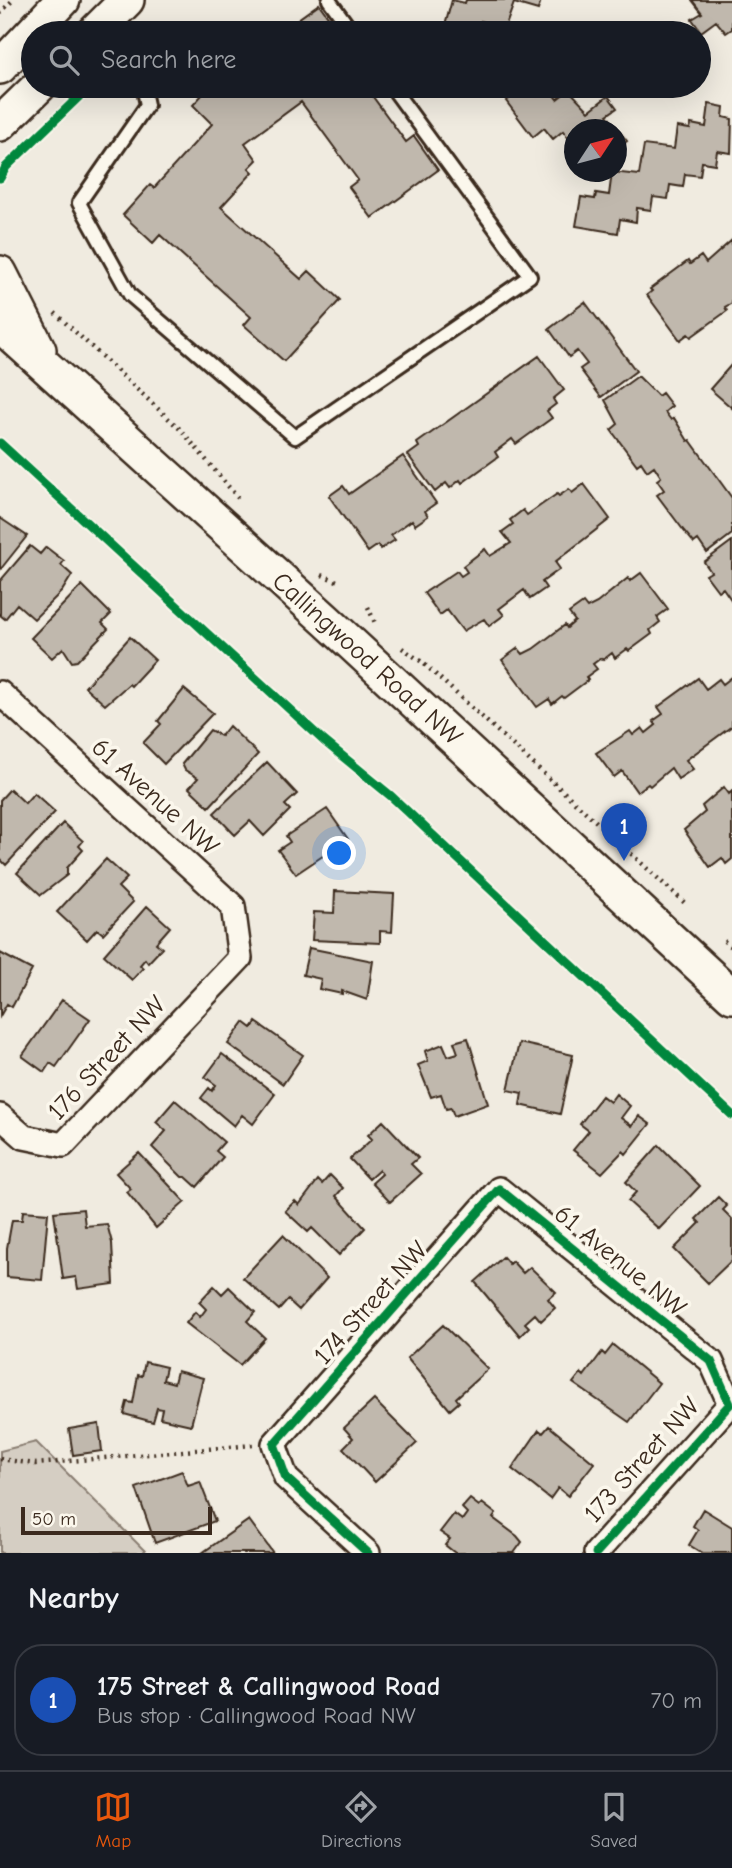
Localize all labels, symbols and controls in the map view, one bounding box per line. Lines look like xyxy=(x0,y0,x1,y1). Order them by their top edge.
search box xyxy=(21,21,711,98)
icon: search xyxy=(45,41,83,79)
text: Search here xyxy=(101,45,236,75)
north arrow xyxy=(564,119,627,182)
street label: Callingwood Road NW xyxy=(266,566,468,752)
street label: 61 Avenue NW xyxy=(85,732,225,862)
pin: 1 xyxy=(601,803,647,861)
your location xyxy=(322,836,356,870)
street label: 176 Street NW xyxy=(42,989,172,1126)
street label: 61 Avenue NW xyxy=(548,1199,692,1323)
street label: 174 Street NW xyxy=(308,1235,434,1371)
street label: 173 Street NW xyxy=(578,1391,706,1529)
scale bar xyxy=(21,1504,212,1536)
text: 50 m xyxy=(32,1508,76,1530)
text: Nearby xyxy=(28,1581,119,1616)
text: 175 Street & Callingwood Road xyxy=(97,1672,440,1702)
text: 1 xyxy=(48,1687,58,1714)
text: 70 m xyxy=(650,1687,702,1714)
text: Bus stop · Callingwood Road NW xyxy=(97,1702,416,1729)
tab: Map xyxy=(94,1788,132,1852)
tab: Directions xyxy=(321,1788,401,1852)
tab: Saved xyxy=(590,1788,638,1852)

